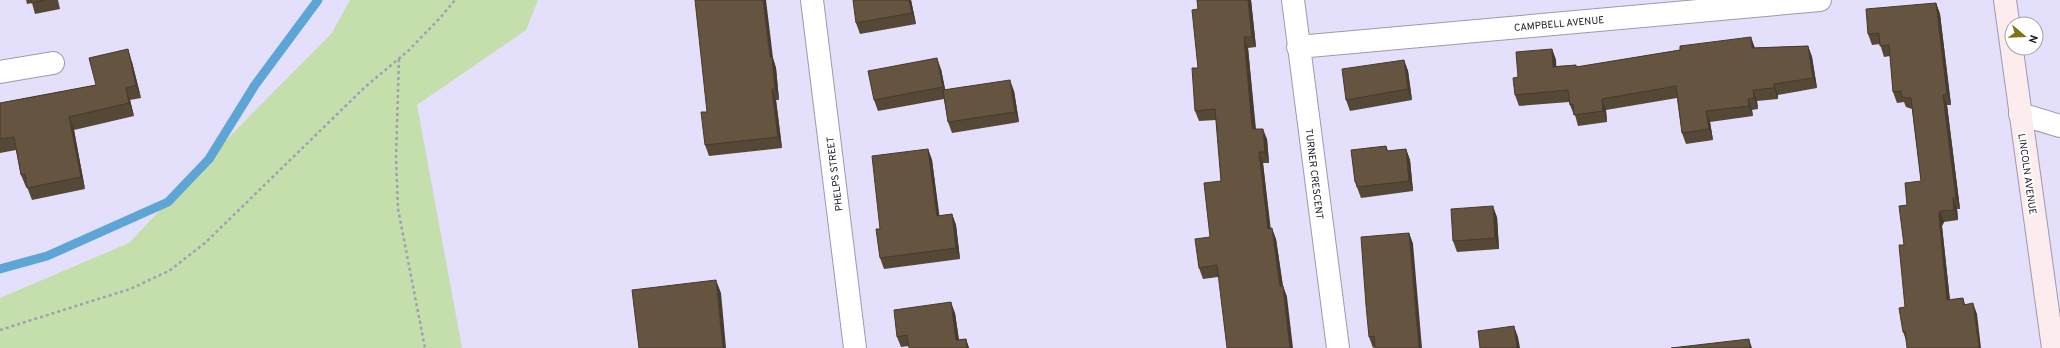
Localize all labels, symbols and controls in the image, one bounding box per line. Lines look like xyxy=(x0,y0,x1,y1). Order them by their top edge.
street label: CAMPBELL AVENUE xyxy=(1513,14,1605,35)
north arrow xyxy=(2004,16,2044,56)
text: N xyxy=(2025,33,2040,45)
street label: TURNER CRESCENT xyxy=(1301,128,1326,221)
street label: LINCOLN AVENUE xyxy=(2014,133,2039,216)
street label: PHELPS STREET xyxy=(824,136,847,212)

